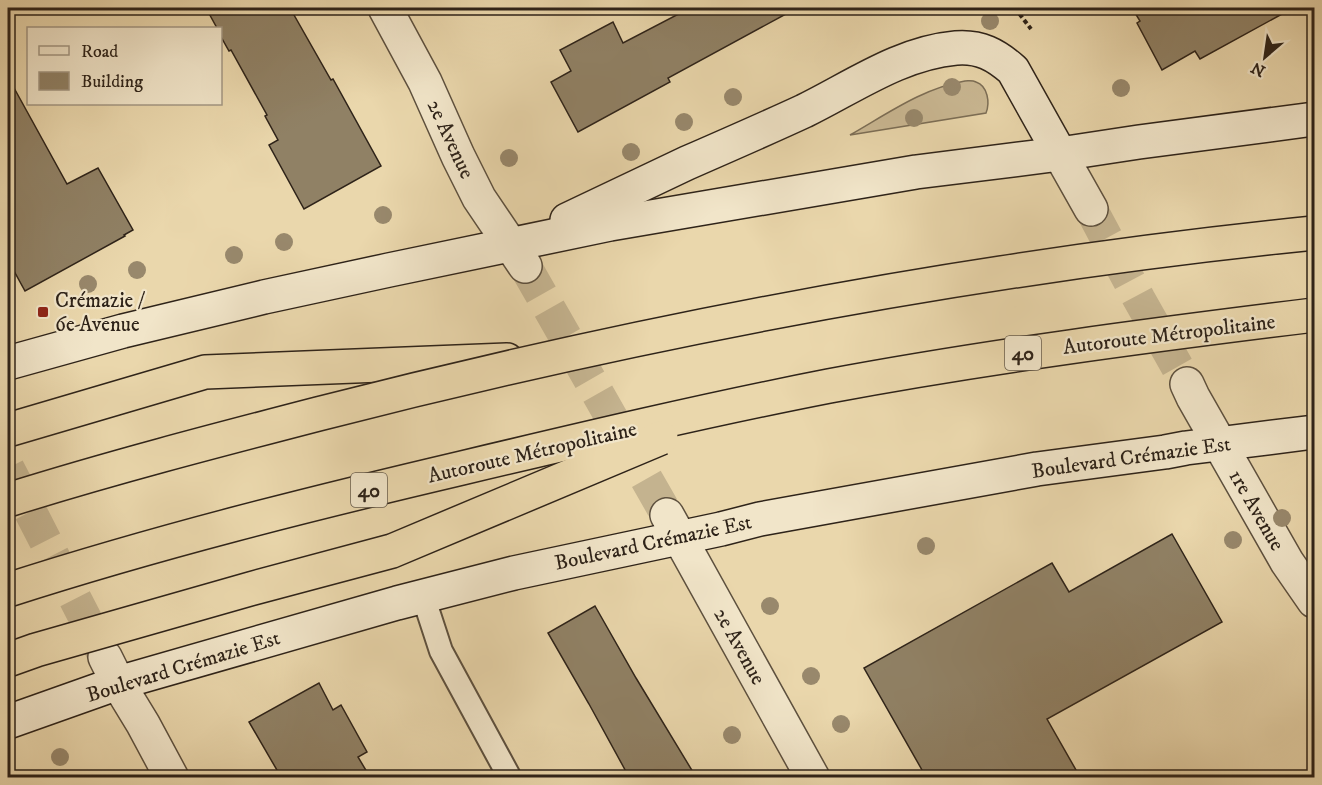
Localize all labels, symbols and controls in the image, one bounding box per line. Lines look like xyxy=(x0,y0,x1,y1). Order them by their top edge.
legend xyxy=(27,27,222,105)
north arrow xyxy=(1235,27,1295,87)
text: Road xyxy=(81,41,118,63)
text: N xyxy=(1248,57,1269,81)
text: Building xyxy=(81,71,143,93)
street label: 2e Avenue xyxy=(421,96,480,183)
place label: Crémazie / 6e Avenue xyxy=(55,288,146,338)
marker: Crémazie / 6e Avenue xyxy=(36,305,50,319)
street label: Autoroute Métropolitaine xyxy=(1061,309,1277,361)
road number: 40 xyxy=(1005,336,1041,370)
street label: Autoroute Métropolitaine xyxy=(425,416,640,490)
street label: Boulevard Crémazie Est xyxy=(1030,431,1233,485)
street label: 1re Avenue xyxy=(1223,465,1290,556)
road number: 40 xyxy=(351,473,387,507)
street label: Boulevard Crémazie Est xyxy=(552,509,754,577)
street label: 2e Avenue xyxy=(707,603,771,690)
street label: Boulevard Crémazie Est xyxy=(83,625,283,709)

